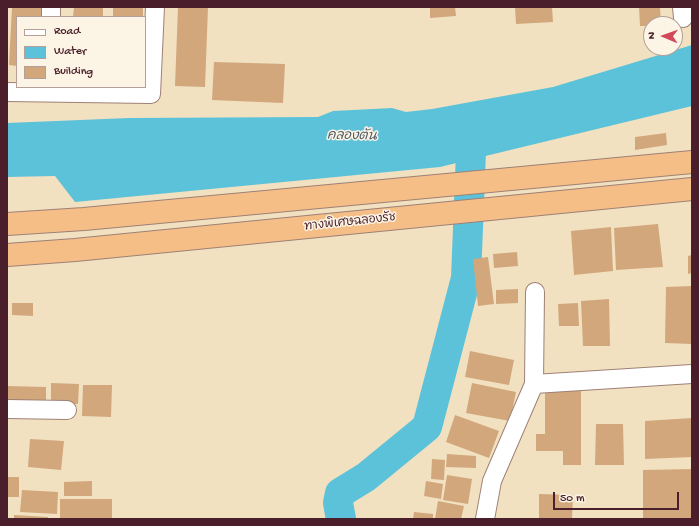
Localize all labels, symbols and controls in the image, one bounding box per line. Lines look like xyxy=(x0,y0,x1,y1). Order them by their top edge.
legend xyxy=(16,16,146,88)
north arrow xyxy=(643,16,683,56)
text: Road xyxy=(54,25,80,39)
text: N xyxy=(646,32,658,39)
text: Water xyxy=(54,45,86,59)
text: Building xyxy=(54,65,93,79)
water label: คลองตัน xyxy=(327,129,377,145)
street label: ทางพิเศษฉลองรัช xyxy=(303,211,397,235)
scale bar xyxy=(555,484,681,510)
text: 50 m xyxy=(560,492,585,506)

